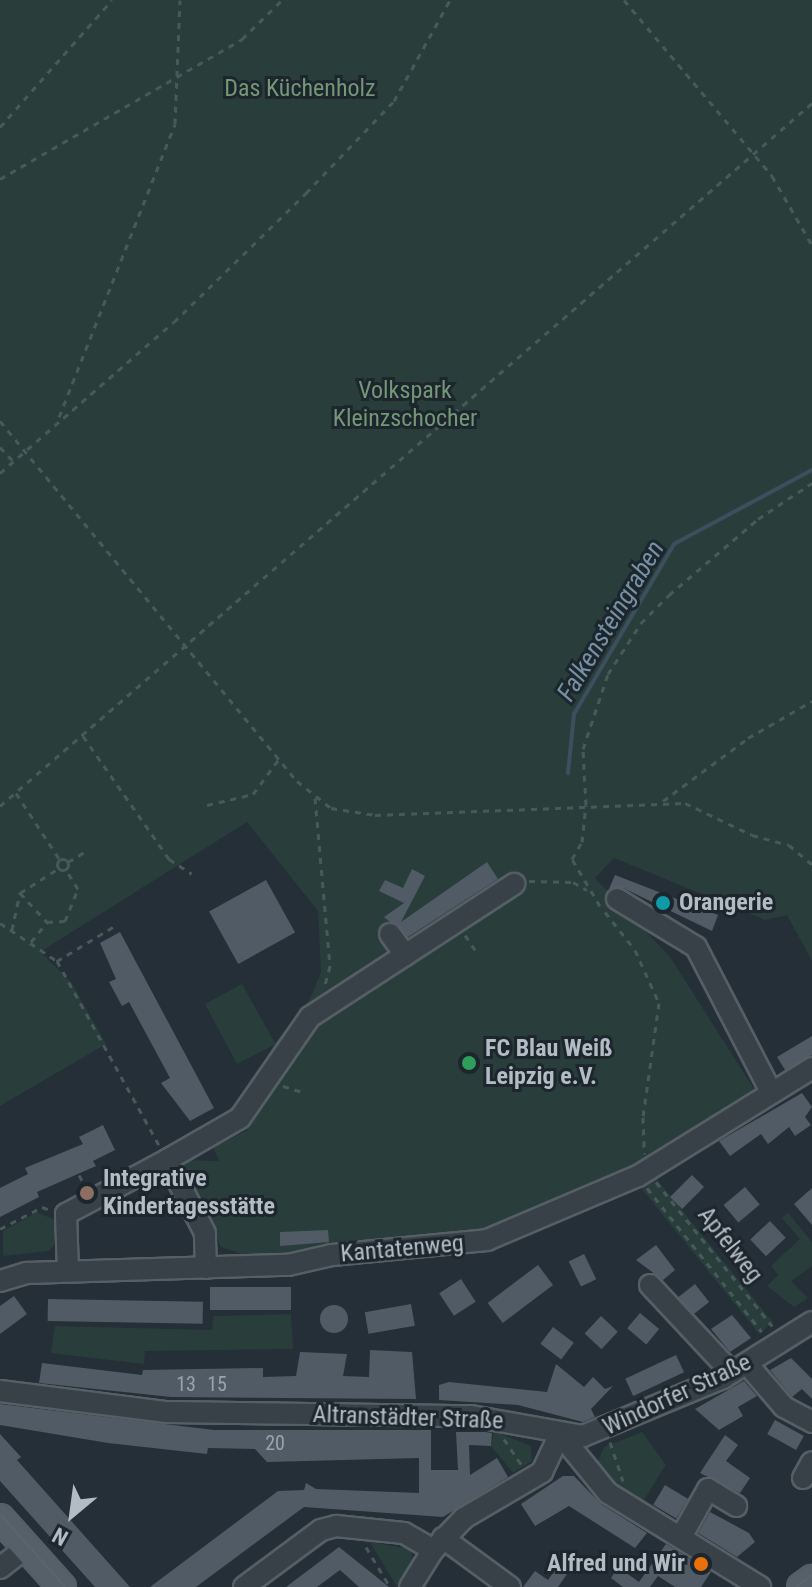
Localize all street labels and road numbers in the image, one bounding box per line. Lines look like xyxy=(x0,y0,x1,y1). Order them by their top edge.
street label: Apfelweg xyxy=(691,1201,769,1289)
street label: Kantatenweg xyxy=(339,1229,465,1269)
street label: Windorfer Straße xyxy=(598,1348,756,1442)
street label: Altranstädter Straße xyxy=(312,1400,504,1436)

